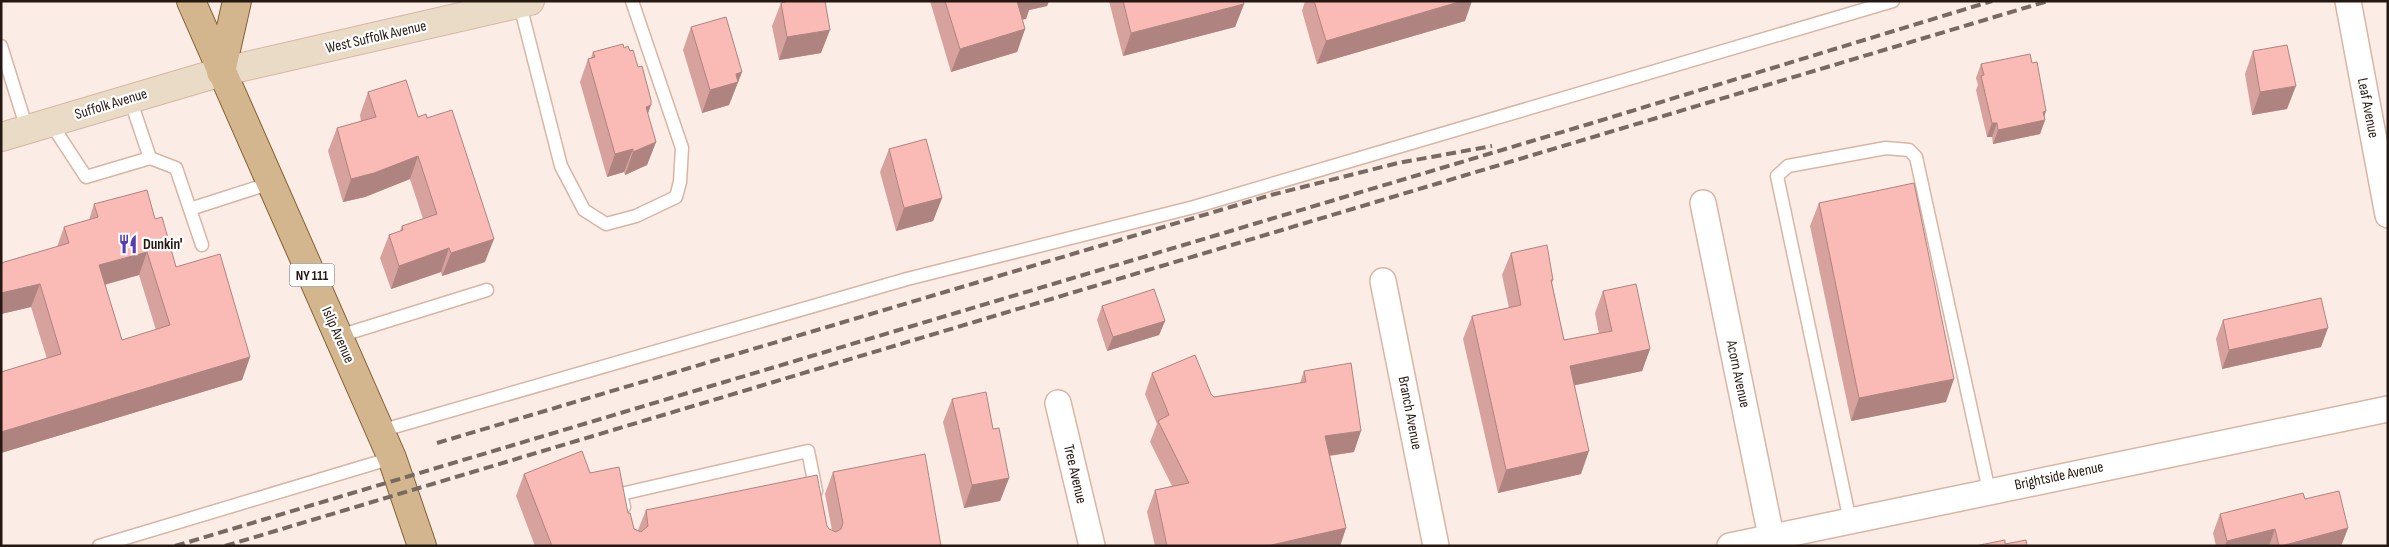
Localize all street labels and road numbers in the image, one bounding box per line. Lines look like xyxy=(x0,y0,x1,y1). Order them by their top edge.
street label: West Suffolk Avenue xyxy=(324,16,428,58)
street label: Leaf Avenue xyxy=(2353,76,2383,140)
street label: Suffolk Avenue xyxy=(72,84,150,124)
road number: NY 111 xyxy=(290,264,334,286)
street label: Islip Avenue xyxy=(317,304,359,366)
street label: Acorn Avenue xyxy=(1721,337,1754,410)
street label: Branch Avenue xyxy=(1394,375,1426,451)
street label: Tree Avenue xyxy=(1059,443,1091,505)
street label: Brightside Avenue xyxy=(2013,457,2105,495)

